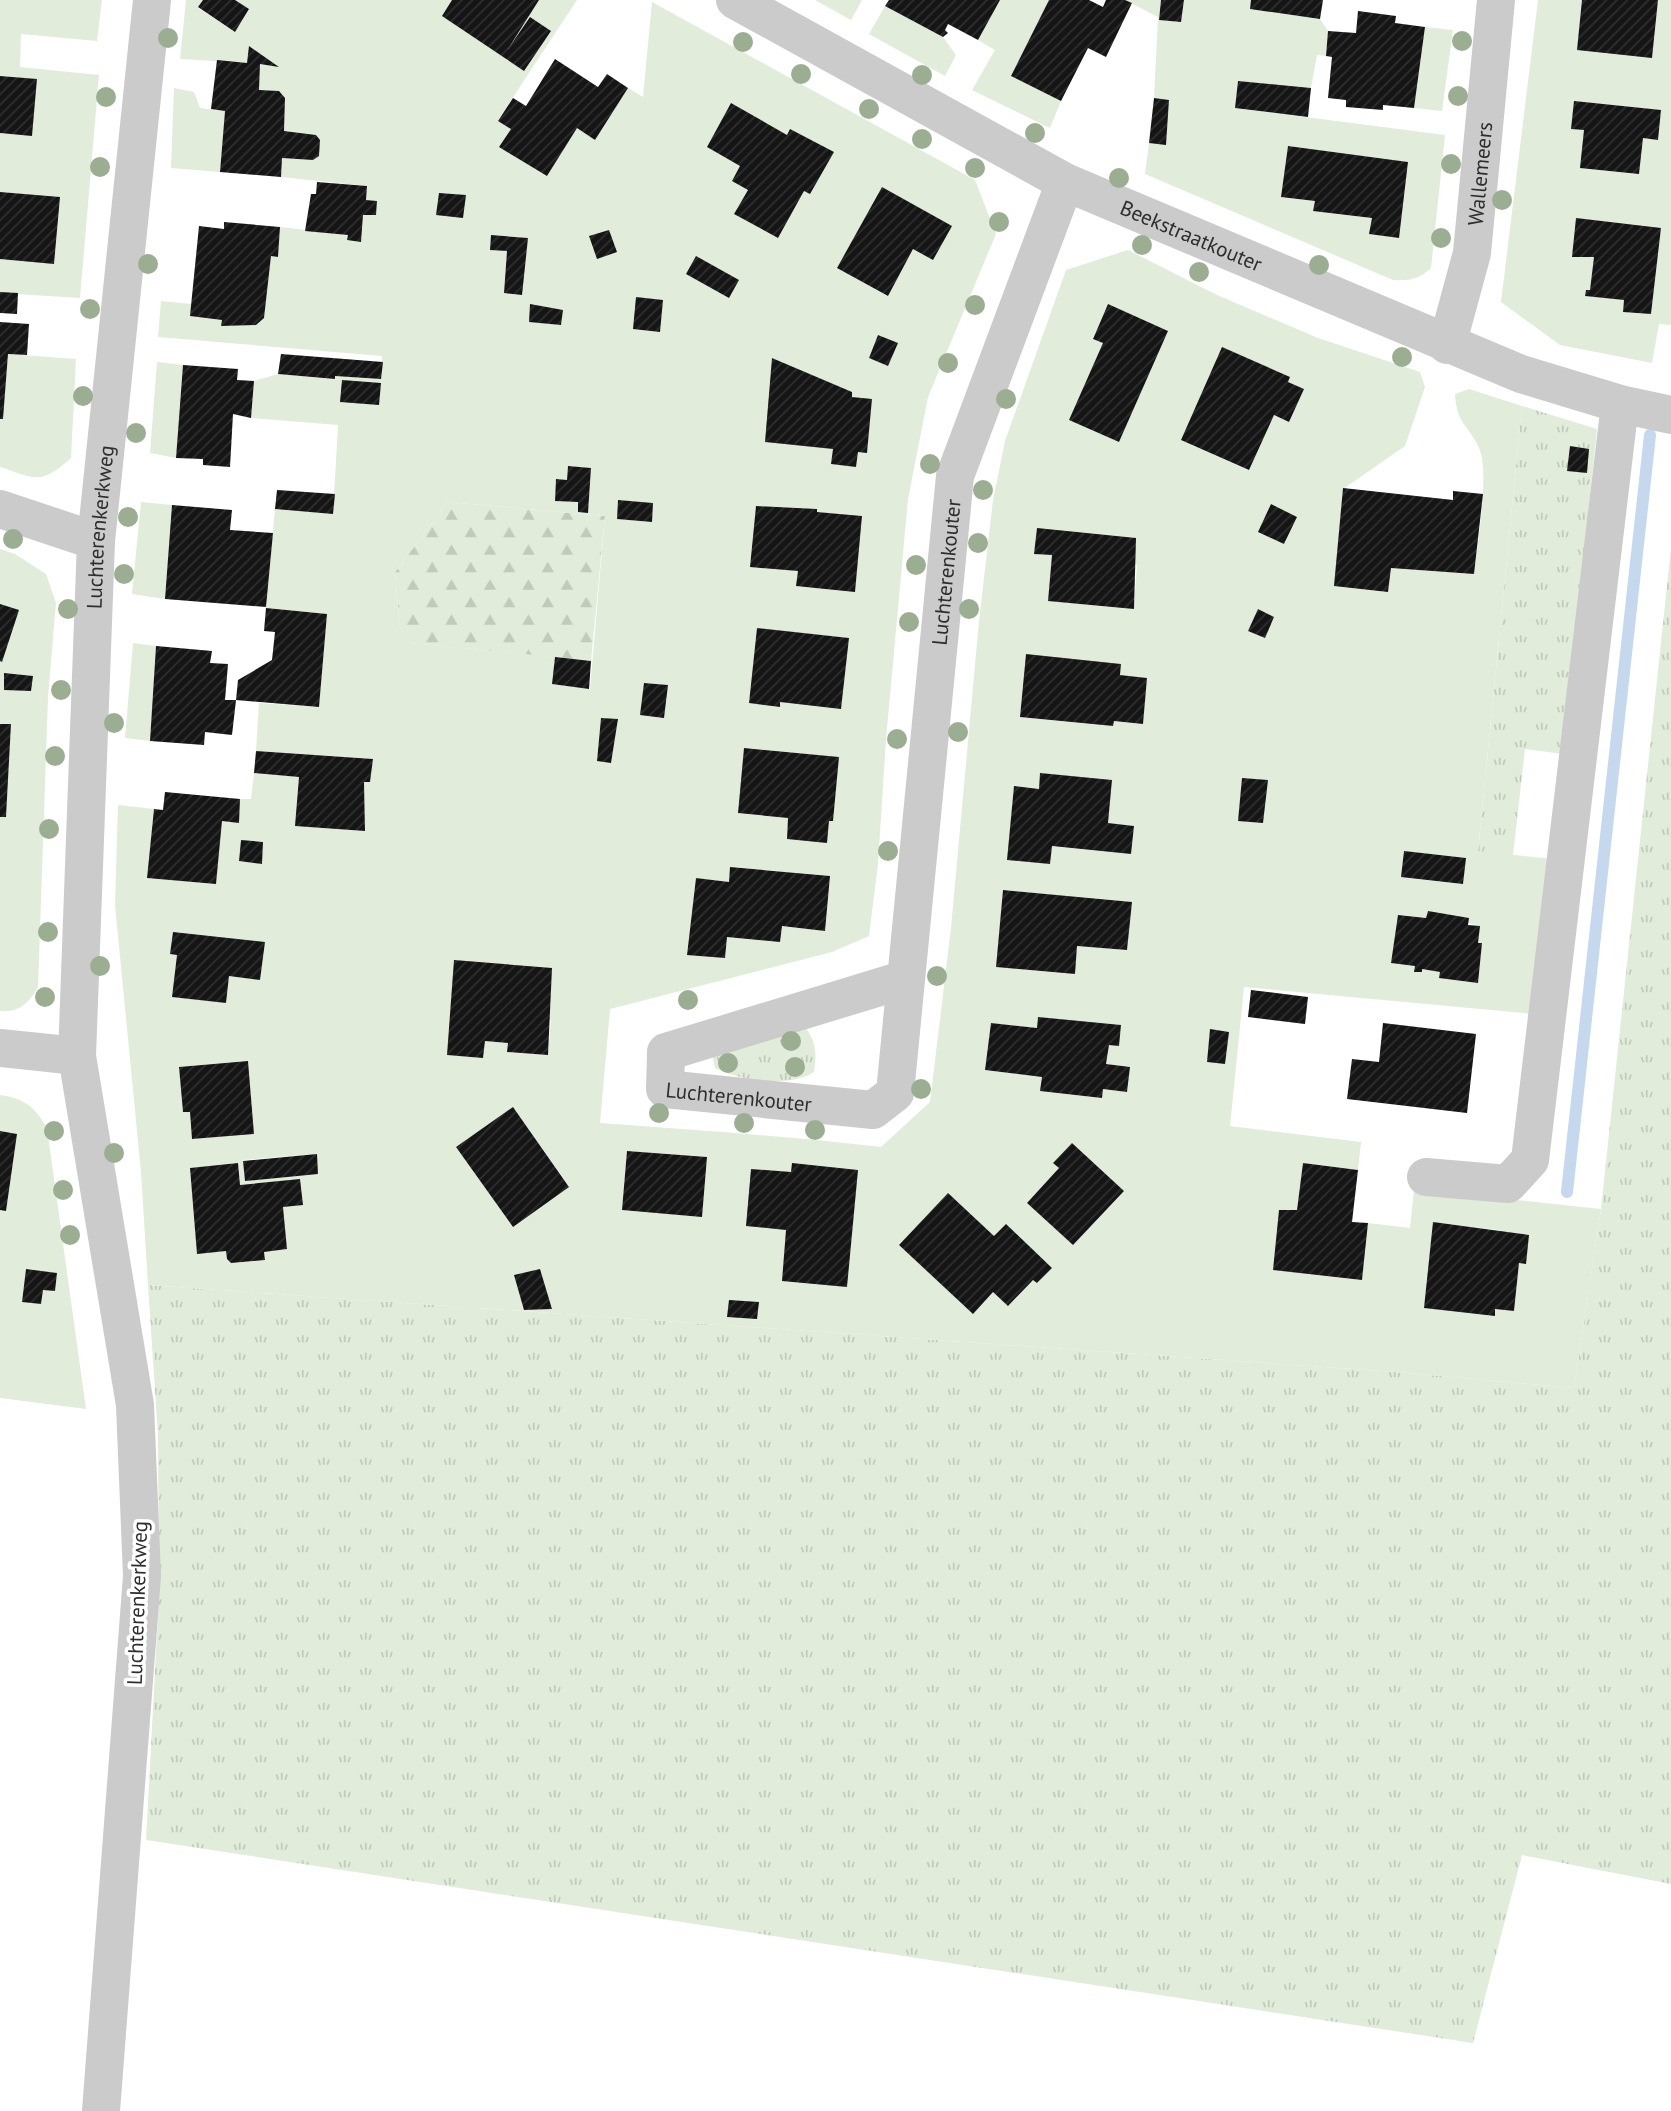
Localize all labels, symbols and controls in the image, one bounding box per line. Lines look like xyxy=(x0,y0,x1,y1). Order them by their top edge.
street label: Wallemeers xyxy=(1461,121,1498,227)
street label: Beekstraatkouter xyxy=(1116,193,1267,277)
street label: Luchterenkerkweg xyxy=(80,444,119,609)
street label: Luchterenkouter xyxy=(925,498,966,647)
street label: Luchterenkouter xyxy=(664,1076,813,1117)
street label: Luchterenkerkweg xyxy=(121,1520,153,1686)

